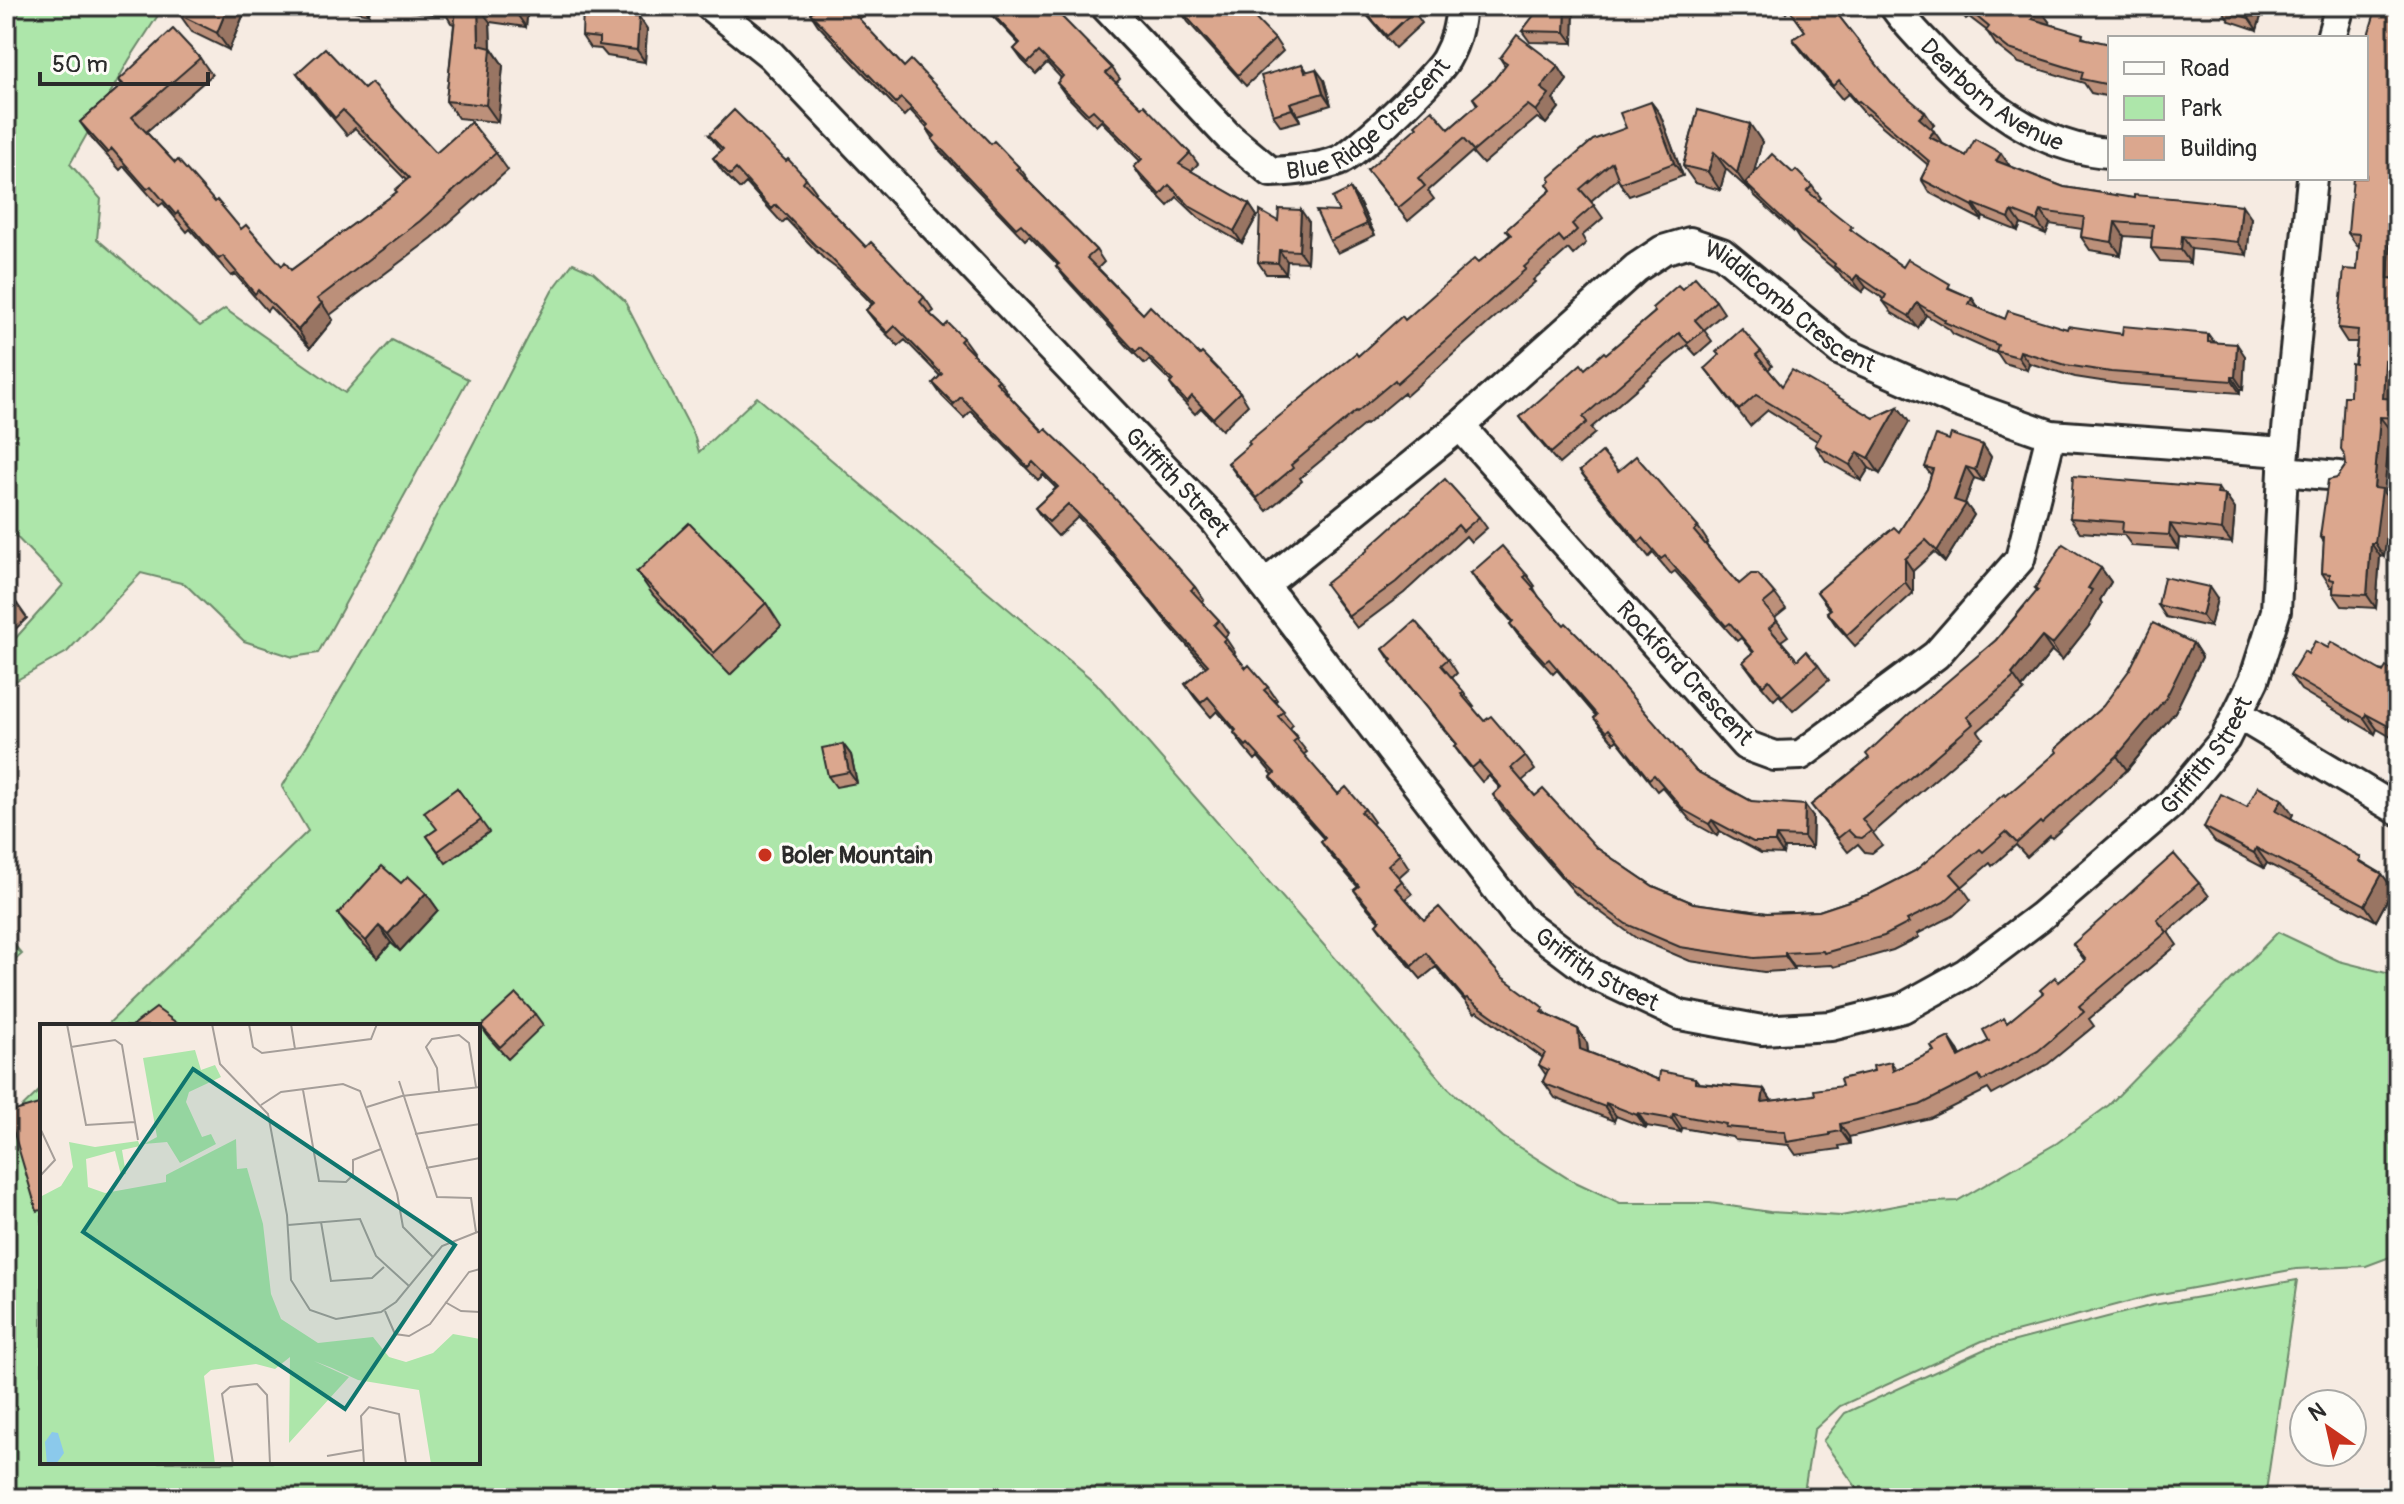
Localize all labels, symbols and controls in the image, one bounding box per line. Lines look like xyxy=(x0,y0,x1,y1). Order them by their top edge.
street label: Dearborn Avenue xyxy=(1914,33,2067,158)
scale bar xyxy=(40,36,208,86)
legend xyxy=(2108,36,2368,180)
text: 50 m xyxy=(52,50,108,79)
street label: Blue Ridge Crescent xyxy=(1285,52,1457,186)
text: Road xyxy=(2180,54,2230,83)
text: Park xyxy=(2180,94,2222,123)
text: Building xyxy=(2180,134,2257,163)
street label: Widdicomb Crescent xyxy=(1701,234,1880,379)
street label: Griffith Street xyxy=(1119,422,1236,543)
street label: Rockford Crescent xyxy=(1610,595,1759,752)
street label: Griffith Street xyxy=(2155,691,2259,822)
place label: Boler Mountain xyxy=(781,841,933,870)
marker: Boler Mountain xyxy=(756,846,774,864)
street label: Griffith Street xyxy=(1529,921,1664,1018)
inset map xyxy=(40,1024,480,1464)
north arrow xyxy=(2288,1388,2368,1468)
text: N xyxy=(2303,1396,2331,1428)

